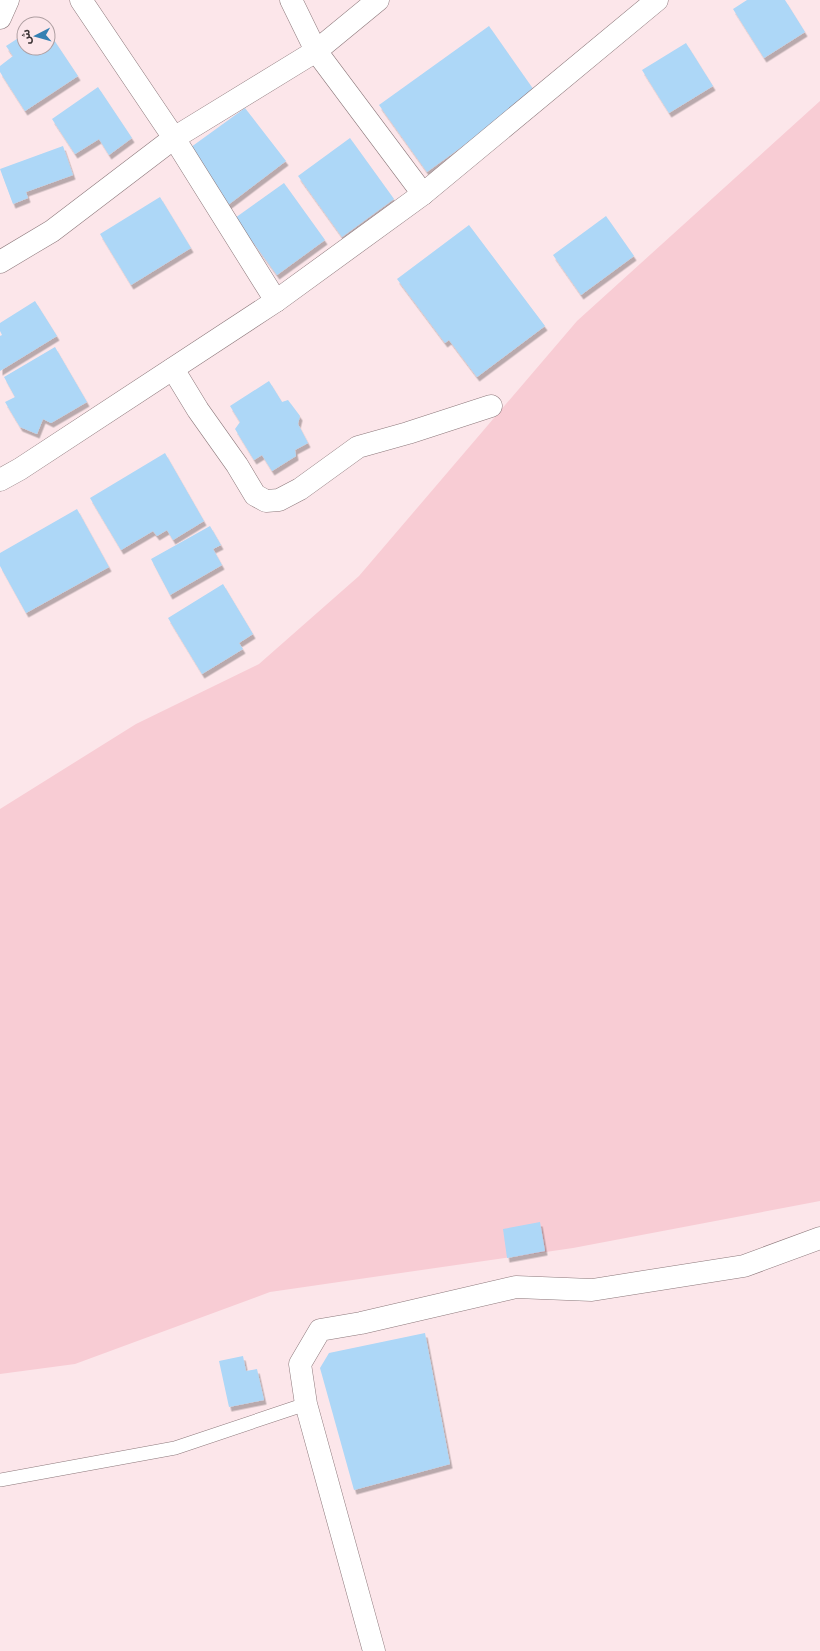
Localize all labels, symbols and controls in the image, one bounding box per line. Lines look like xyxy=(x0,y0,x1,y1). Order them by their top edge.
north arrow xyxy=(16,16,56,56)
text: ش xyxy=(18,29,34,45)

